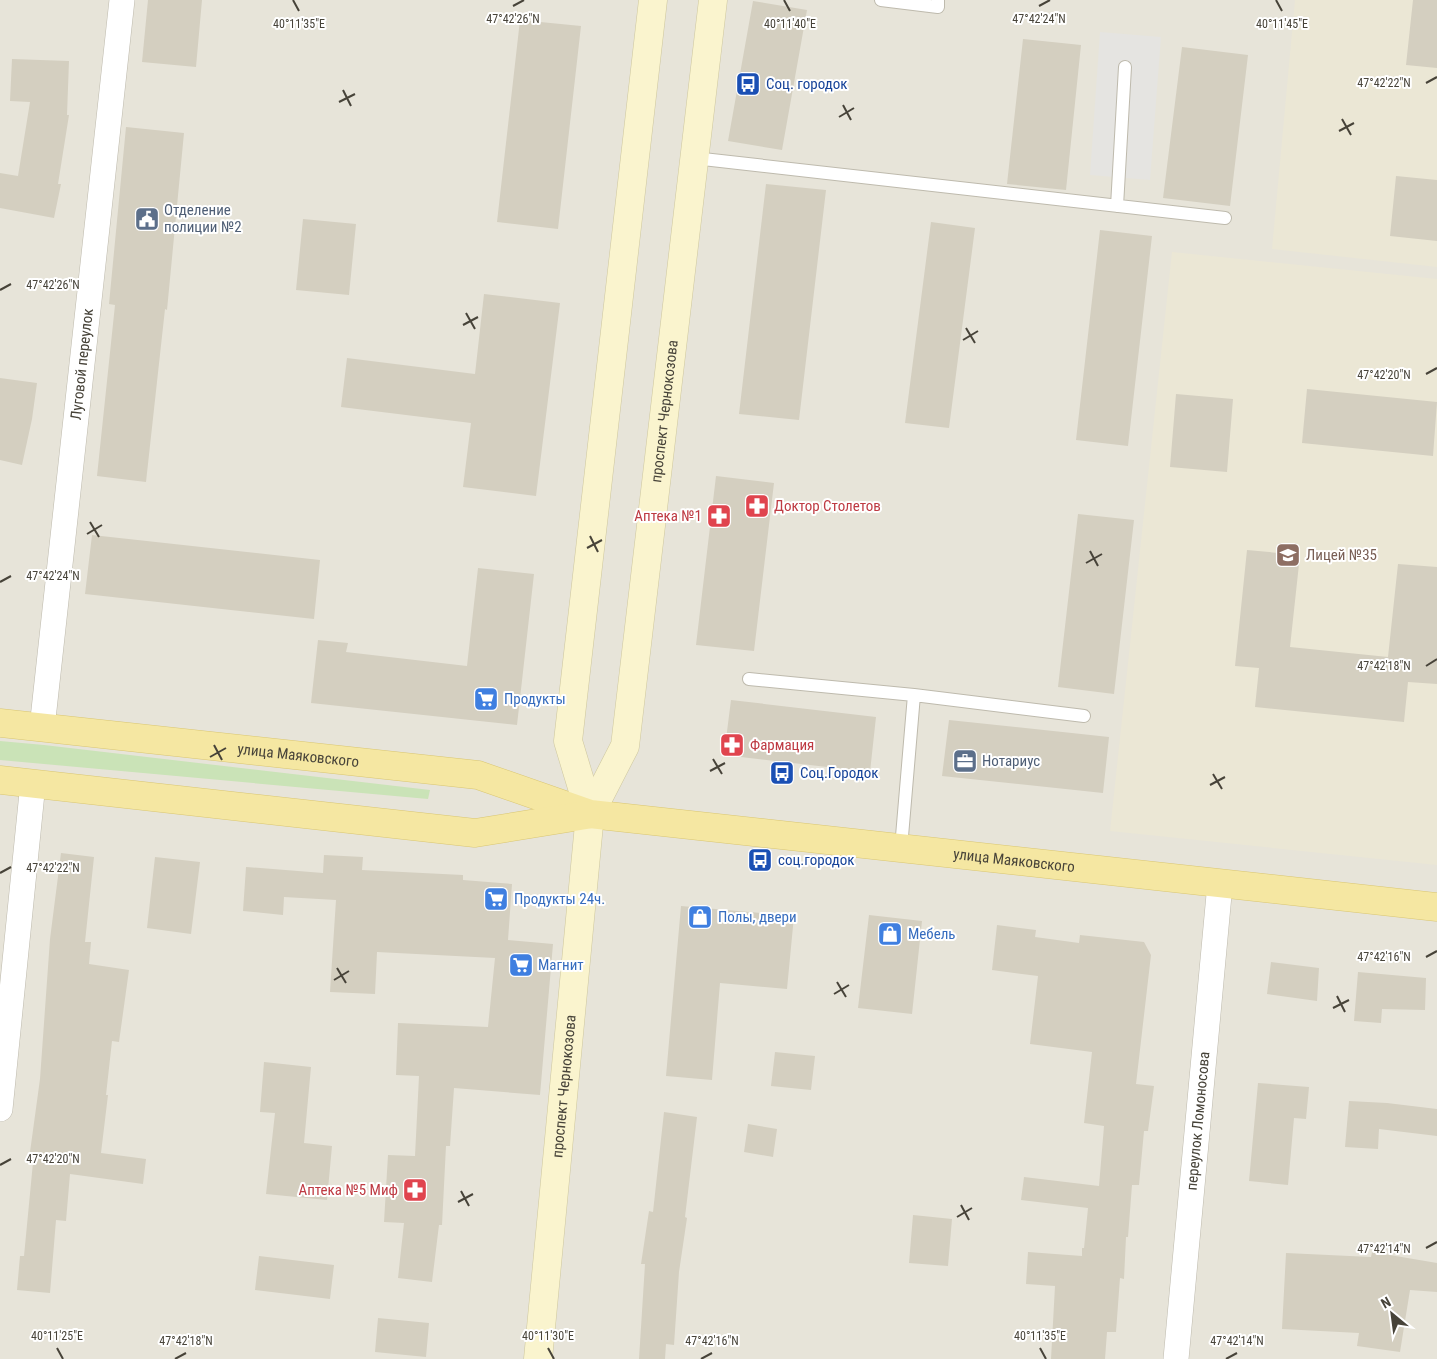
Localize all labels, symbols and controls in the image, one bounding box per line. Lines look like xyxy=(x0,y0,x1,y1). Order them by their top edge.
text: 47°42'26"N xyxy=(486,12,540,26)
text: 47°42'24"N xyxy=(1012,12,1066,26)
text: 40°11'35"E xyxy=(273,17,325,31)
text: 40°11'40"E xyxy=(764,17,816,31)
text: 40°11'45"E xyxy=(1256,17,1308,31)
bus stop icon: Соц. городок xyxy=(735,71,761,97)
place label: Соц. городок xyxy=(766,75,847,93)
text: 47°42'22"N xyxy=(1357,76,1411,90)
place label: Отделение полиции №2 xyxy=(164,201,242,236)
public building icon: Отделение полиции №2 xyxy=(134,206,160,232)
text: 47°42'26"N xyxy=(26,278,80,292)
street label: Луговой переулок xyxy=(67,308,97,421)
street label: проспект Чернокозова xyxy=(647,339,682,484)
text: 47°42'20"N xyxy=(1357,368,1411,382)
pharmacy icon: Доктор Столетов xyxy=(744,493,770,519)
place label: Доктор Столетов xyxy=(774,497,881,515)
pharmacy icon: Аптека №1 xyxy=(706,503,732,529)
place label: Аптека №1 xyxy=(634,507,702,525)
school or university icon: Лицей №35 xyxy=(1275,542,1301,568)
place label: Лицей №35 xyxy=(1306,546,1377,564)
text: 47°42'24"N xyxy=(26,569,80,583)
text: 47°42'18"N xyxy=(1357,659,1411,673)
supermarket icon: Продукты xyxy=(473,686,499,712)
place label: Продукты xyxy=(504,690,566,708)
pharmacy icon: Фармация xyxy=(719,732,745,758)
place label: Фармация xyxy=(750,736,814,754)
street label: улица Маяковского xyxy=(237,740,360,771)
office icon: Нотариус xyxy=(952,748,978,774)
place label: Нотариус xyxy=(982,752,1040,770)
bus stop icon: Соц.Городок xyxy=(769,760,795,786)
place label: Соц.Городок xyxy=(800,764,879,782)
street label: улица Маяковского xyxy=(952,845,1076,876)
bus stop icon: соц.городок xyxy=(747,847,773,873)
place label: соц.городок xyxy=(778,851,854,869)
text: 47°42'22"N xyxy=(26,861,80,875)
supermarket icon: Продукты 24ч. xyxy=(483,886,509,912)
place label: Продукты 24ч. xyxy=(514,890,605,908)
shop icon: Полы, двери xyxy=(687,904,713,930)
place label: Полы, двери xyxy=(718,908,797,926)
shop icon: Мебель xyxy=(877,921,903,947)
place label: Мебель xyxy=(908,925,956,943)
text: 47°42'16"N xyxy=(1357,950,1411,964)
supermarket icon: Магнит xyxy=(508,952,534,978)
place label: Магнит xyxy=(538,956,584,974)
street label: проспект Чернокозова xyxy=(548,1014,580,1158)
street label: переулок Ломоносова xyxy=(1183,1051,1213,1191)
text: 47°42'20"N xyxy=(26,1152,80,1166)
pharmacy icon: Аптека №5 Миф xyxy=(402,1177,428,1203)
place label: Аптека №5 Миф xyxy=(299,1181,398,1199)
text: 47°42'14"N xyxy=(1357,1242,1411,1256)
north arrow xyxy=(1367,1289,1417,1339)
text: N xyxy=(1378,1294,1393,1312)
text: 40°11'25"E xyxy=(31,1329,83,1343)
text: 40°11'30"E xyxy=(522,1329,574,1343)
text: 40°11'35"E xyxy=(1014,1329,1066,1343)
text: 47°42'18"N xyxy=(159,1334,213,1348)
text: 47°42'16"N xyxy=(685,1334,739,1348)
text: 47°42'14"N xyxy=(1210,1334,1264,1348)

